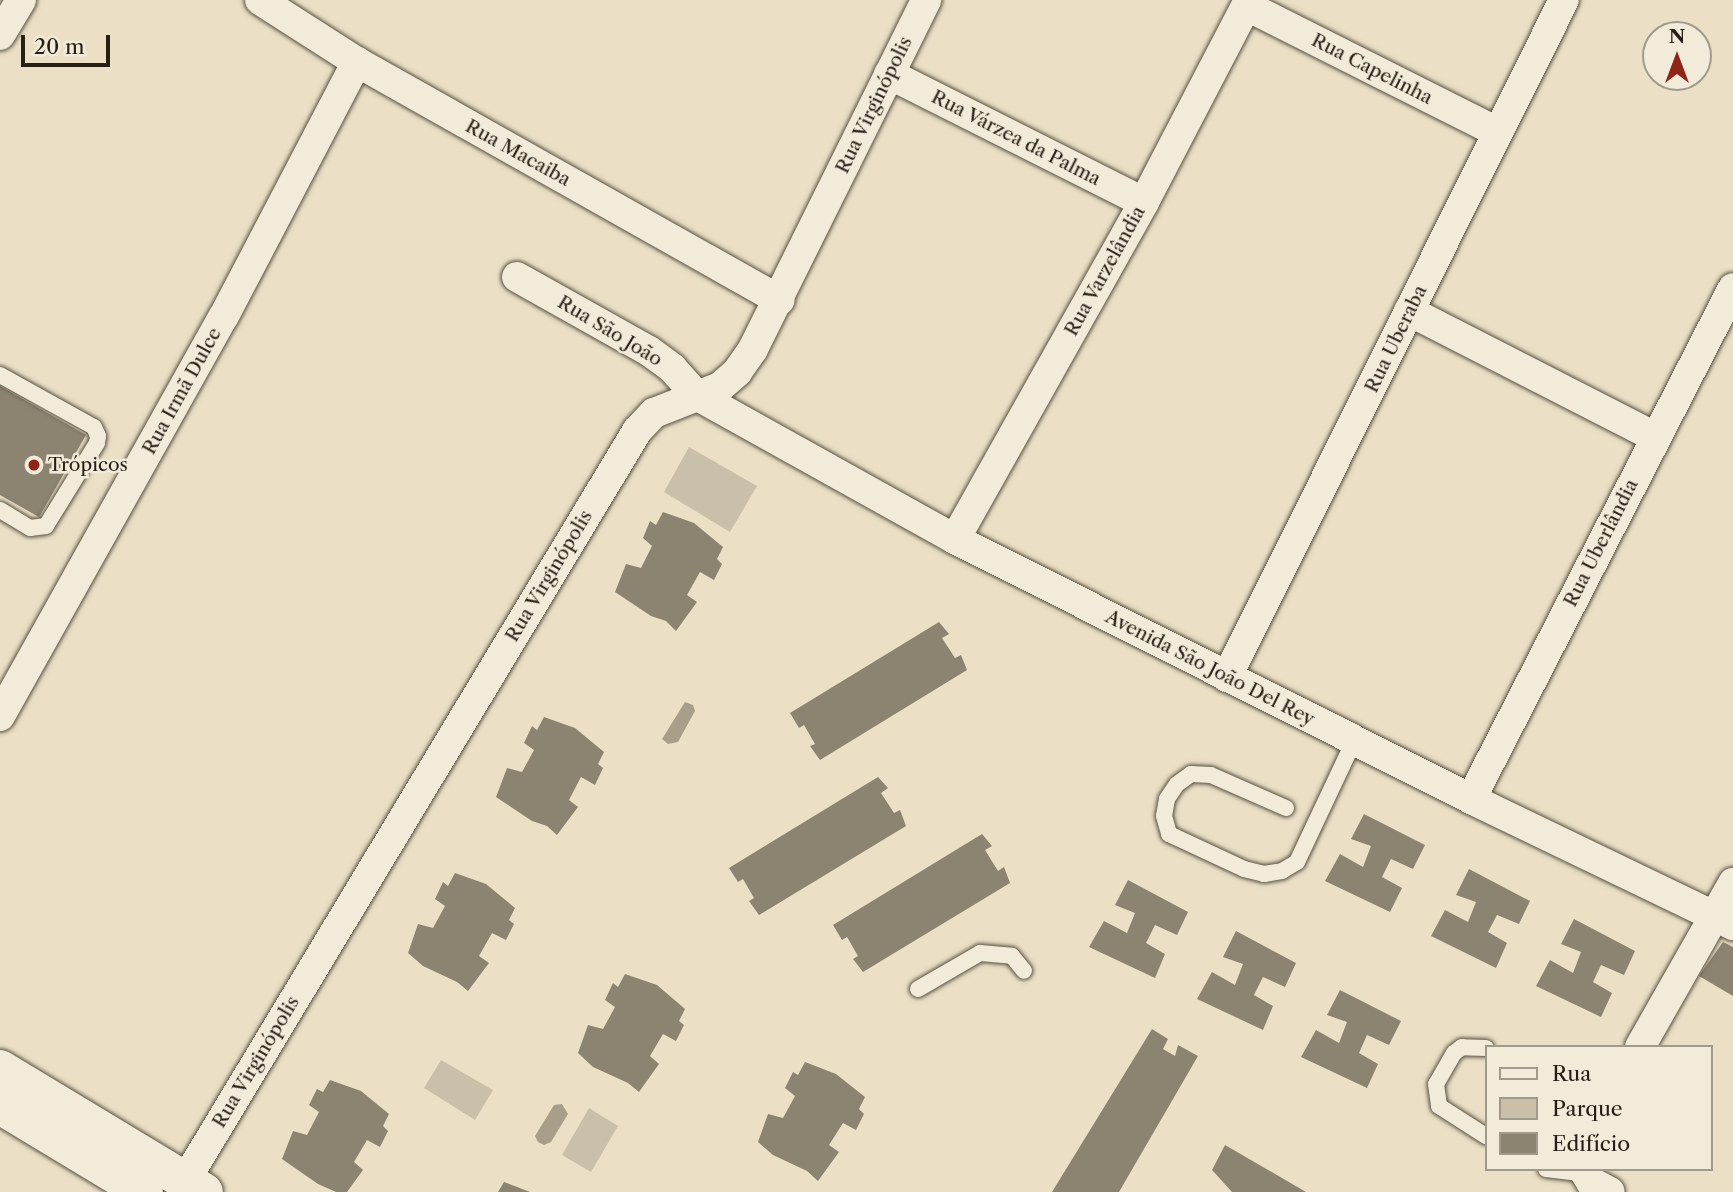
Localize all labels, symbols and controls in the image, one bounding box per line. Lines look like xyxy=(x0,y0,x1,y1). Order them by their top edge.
scale bar xyxy=(24,21,114,65)
north arrow xyxy=(1642,21,1712,91)
text: N xyxy=(1669,25,1685,48)
street label: Rua Capelinha xyxy=(1308,29,1436,109)
street label: Rua Virginópolis xyxy=(831,32,917,178)
text: 20 m xyxy=(34,34,85,59)
street label: Rua Várzea da Palma xyxy=(927,85,1105,191)
street label: Rua Macaiba xyxy=(461,115,575,191)
street label: Rua Varzelândia xyxy=(1060,202,1150,340)
street label: Rua Uberaba xyxy=(1360,281,1432,397)
street label: Rua São João xyxy=(553,291,667,371)
street label: Rua Irmã Dulce xyxy=(138,323,226,459)
place label: Trópicos xyxy=(48,454,128,476)
marker: Trópicos xyxy=(26,457,42,473)
street label: Rua Uberlândia xyxy=(1559,475,1643,611)
street label: Rua Virginópolis xyxy=(500,506,598,646)
street label: Avenida São João Del Rey xyxy=(1102,605,1318,731)
street label: Rua Virginópolis xyxy=(207,992,305,1132)
legend xyxy=(1484,1045,1712,1171)
text: Rua xyxy=(1552,1061,1591,1086)
text: Parque xyxy=(1552,1096,1623,1121)
text: Edifício xyxy=(1552,1131,1630,1156)

